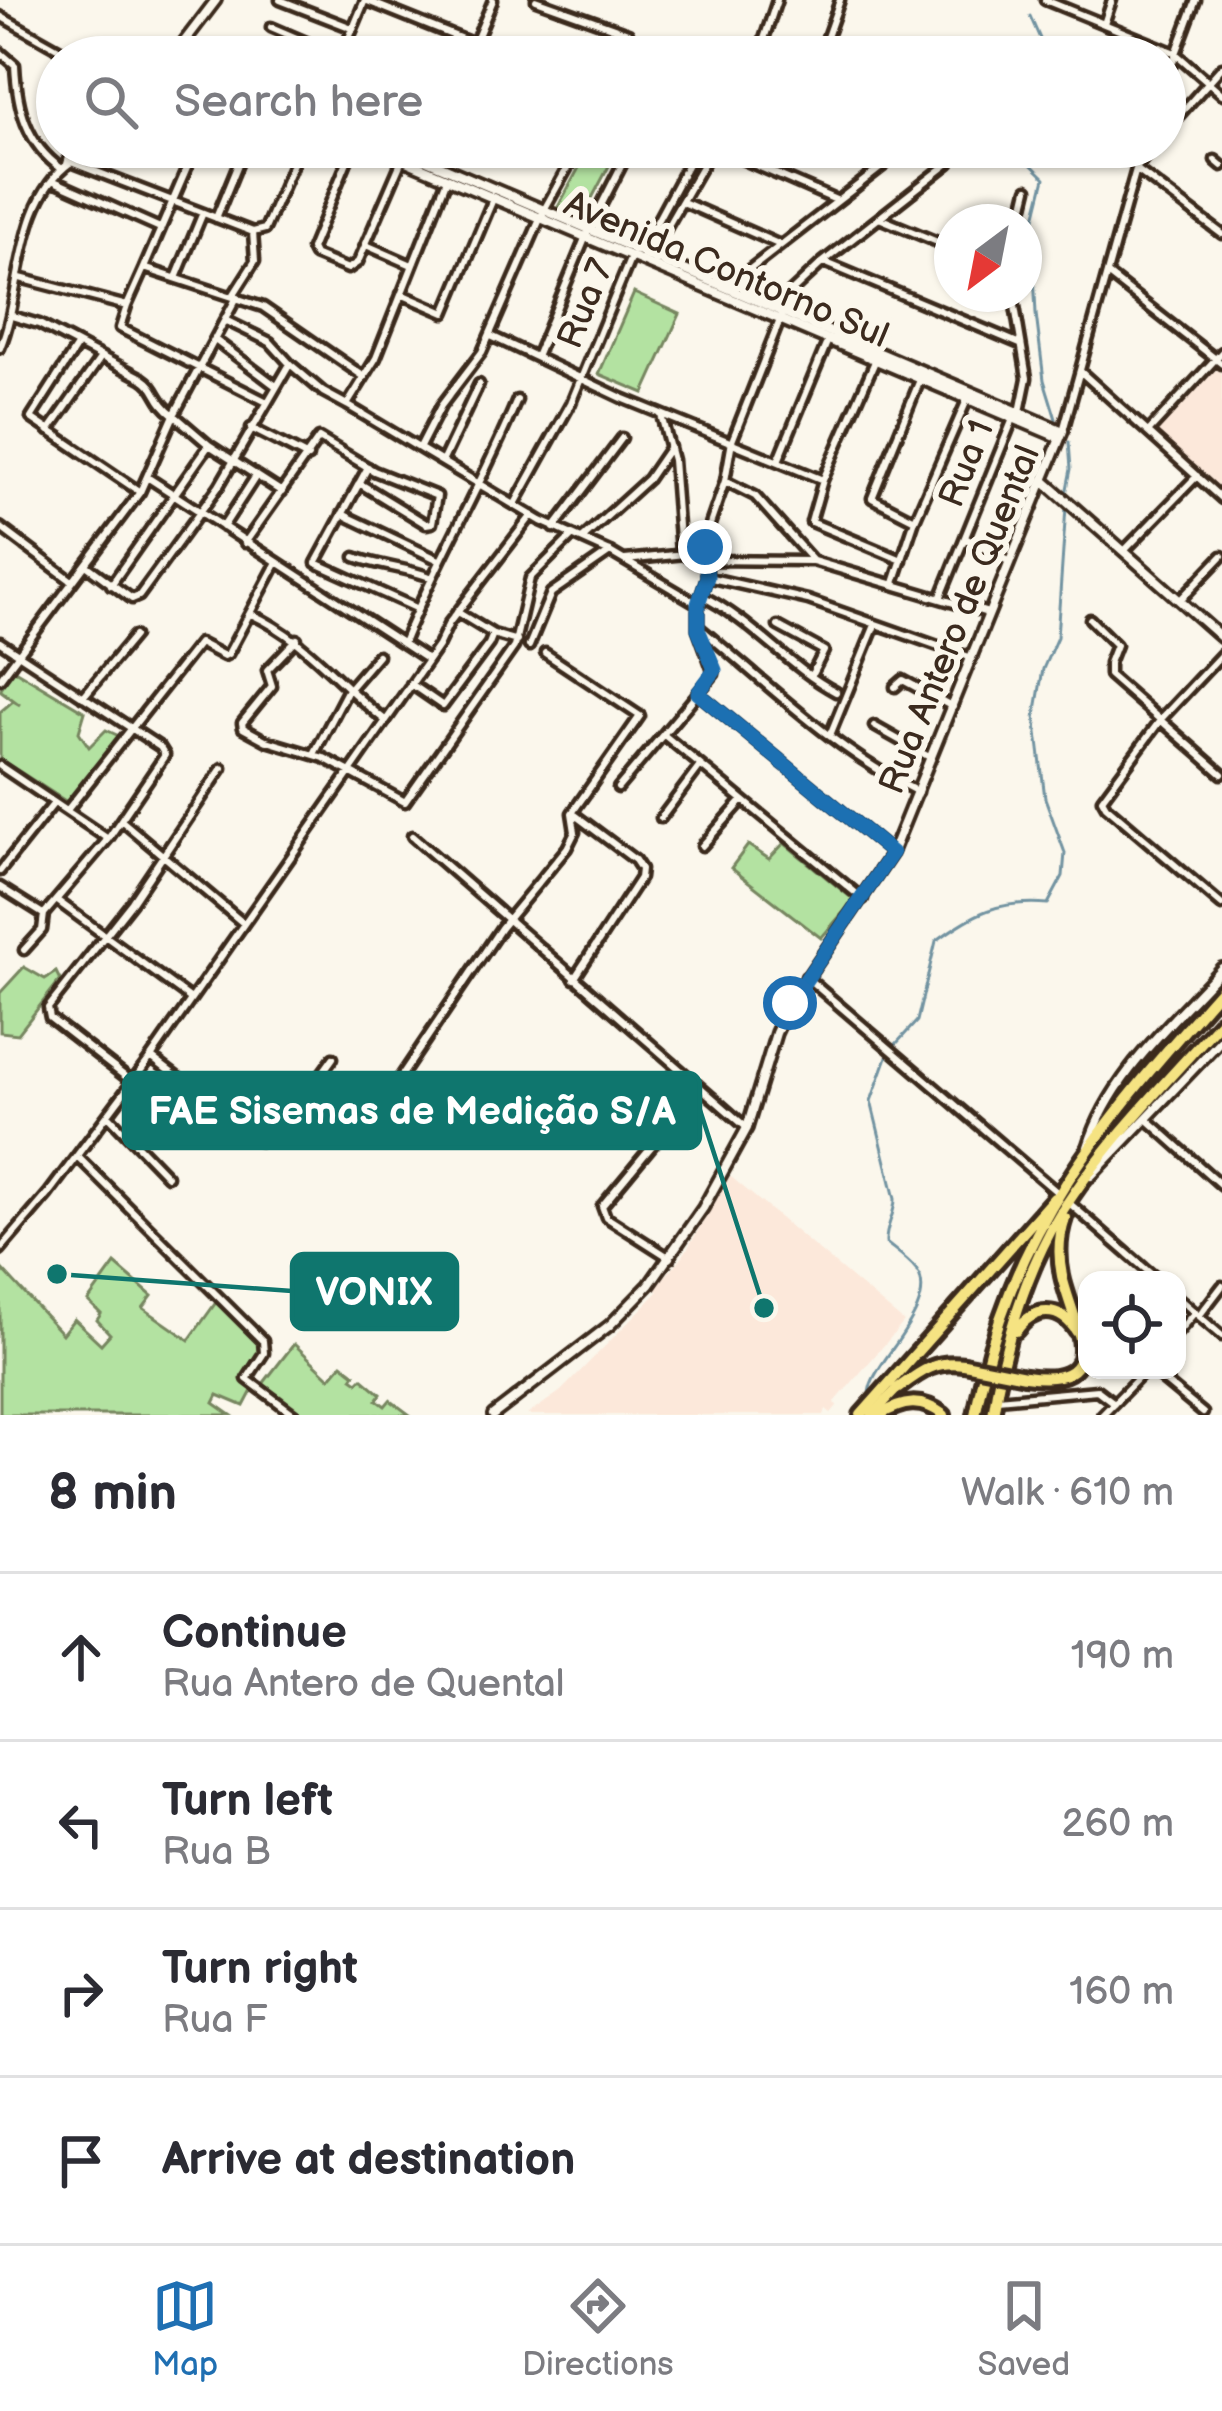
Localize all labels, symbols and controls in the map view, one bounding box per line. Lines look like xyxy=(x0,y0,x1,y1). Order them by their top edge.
search box xyxy=(36,36,1186,168)
icon: search xyxy=(78,69,144,135)
text: Search here xyxy=(174,75,423,130)
street label: Avenida Contorno Sul xyxy=(557,182,895,358)
north arrow xyxy=(934,204,1042,312)
street label: Rua 7 xyxy=(549,253,624,355)
street label: Rua 1 xyxy=(931,414,1004,514)
street label: Rua Antero de Quental xyxy=(871,440,1050,800)
route end xyxy=(678,520,732,574)
route start xyxy=(763,976,817,1030)
callout: FAE Sisemas de Medição S/A xyxy=(124,1073,700,1148)
text: FAE Sisemas de Medição S/A xyxy=(148,1089,676,1136)
callout: VONIX xyxy=(292,1254,457,1329)
text: VONIX xyxy=(315,1270,433,1317)
map controls xyxy=(1078,1271,1186,1379)
button: locate xyxy=(1078,1271,1186,1379)
text: 8 min xyxy=(48,1463,177,1524)
text: Walk · 610 m xyxy=(961,1470,1174,1517)
text: Continue xyxy=(162,1606,347,1661)
icon: ahead xyxy=(48,1624,114,1690)
text: 190 m xyxy=(1071,1633,1174,1680)
text: Rua Antero de Quental xyxy=(162,1661,565,1708)
text: Turn left xyxy=(162,1774,333,1829)
icon: left xyxy=(48,1792,114,1858)
text: 260 m xyxy=(1061,1801,1174,1848)
text: Rua B xyxy=(162,1829,271,1876)
text: Turn right xyxy=(162,1942,358,1997)
icon: right xyxy=(48,1960,114,2026)
text: 160 m xyxy=(1069,1969,1174,2016)
text: Rua F xyxy=(162,1997,267,2044)
icon: arrive xyxy=(48,2128,114,2194)
text: Arrive at destination xyxy=(162,2133,575,2188)
tab: Map xyxy=(152,2273,218,2385)
tab: Directions xyxy=(522,2273,674,2385)
tab: Saved xyxy=(977,2273,1070,2385)

